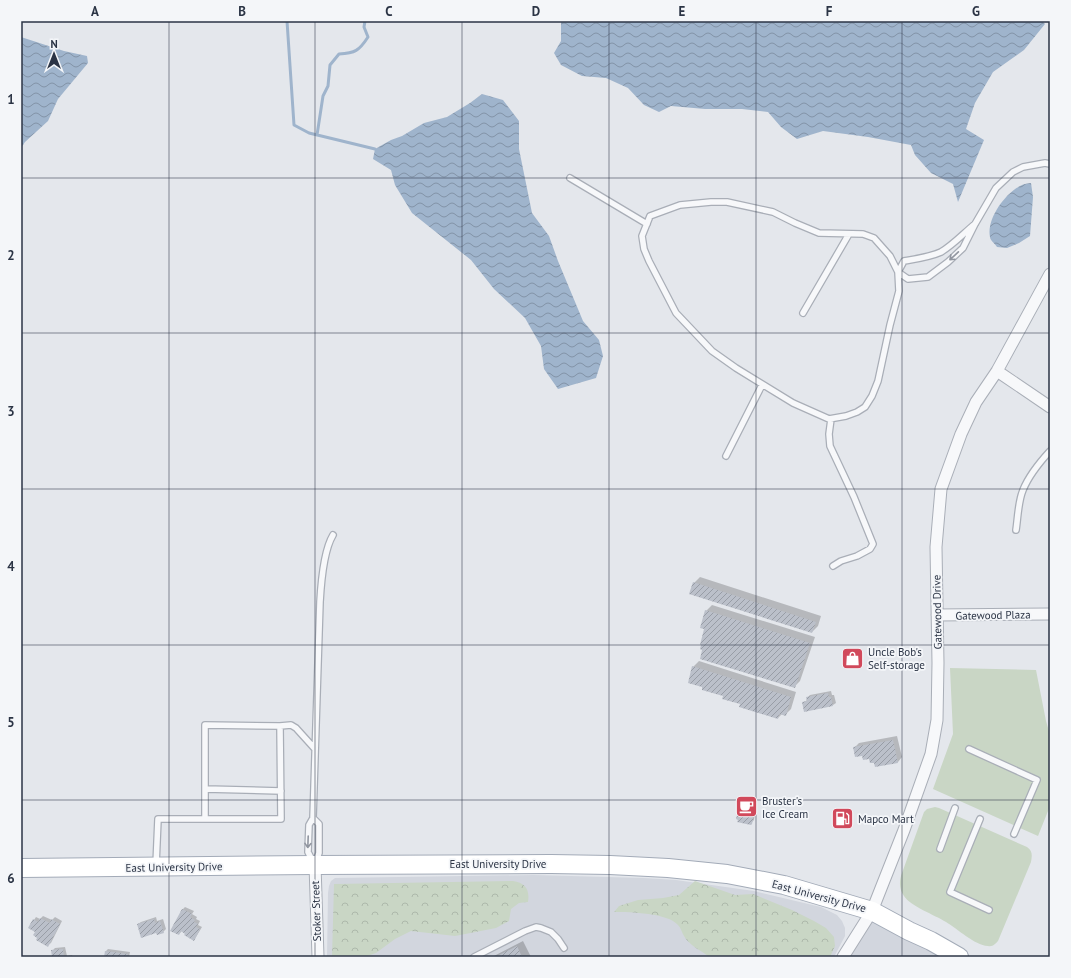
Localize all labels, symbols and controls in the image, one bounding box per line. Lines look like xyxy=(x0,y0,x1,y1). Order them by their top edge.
text: A xyxy=(91,3,99,20)
text: B xyxy=(238,3,246,20)
text: C xyxy=(385,3,393,20)
text: D xyxy=(532,3,540,20)
text: E xyxy=(679,3,686,20)
text: F xyxy=(826,3,833,20)
text: G xyxy=(972,3,980,20)
north arrow xyxy=(34,34,74,74)
text: N xyxy=(50,37,58,51)
text: 1 xyxy=(7,91,15,108)
text: 2 xyxy=(7,247,15,264)
one-way arrow xyxy=(949,251,959,261)
text: 3 xyxy=(7,403,15,420)
text: 4 xyxy=(7,558,15,575)
street label: Gatewood Drive xyxy=(929,574,945,649)
street label: Gatewood Plaza xyxy=(955,607,1031,623)
shop icon: Uncle Bob's Self-storage xyxy=(840,645,866,671)
place label: Uncle Bob's Self-storage xyxy=(868,645,925,672)
text: 5 xyxy=(7,714,15,731)
cafe icon: Bruster's Ice Cream xyxy=(734,794,760,820)
place label: Bruster's Ice Cream xyxy=(762,794,808,821)
fuel station icon: Mapco Mart xyxy=(830,806,856,832)
place label: Mapco Mart xyxy=(858,812,914,826)
one-way arrow xyxy=(304,835,312,848)
street label: East University Drive xyxy=(450,857,547,871)
street label: East University Drive xyxy=(125,859,223,875)
text: 6 xyxy=(7,870,15,887)
street label: East University Drive xyxy=(770,877,868,915)
street label: Stoker Street xyxy=(308,880,324,942)

